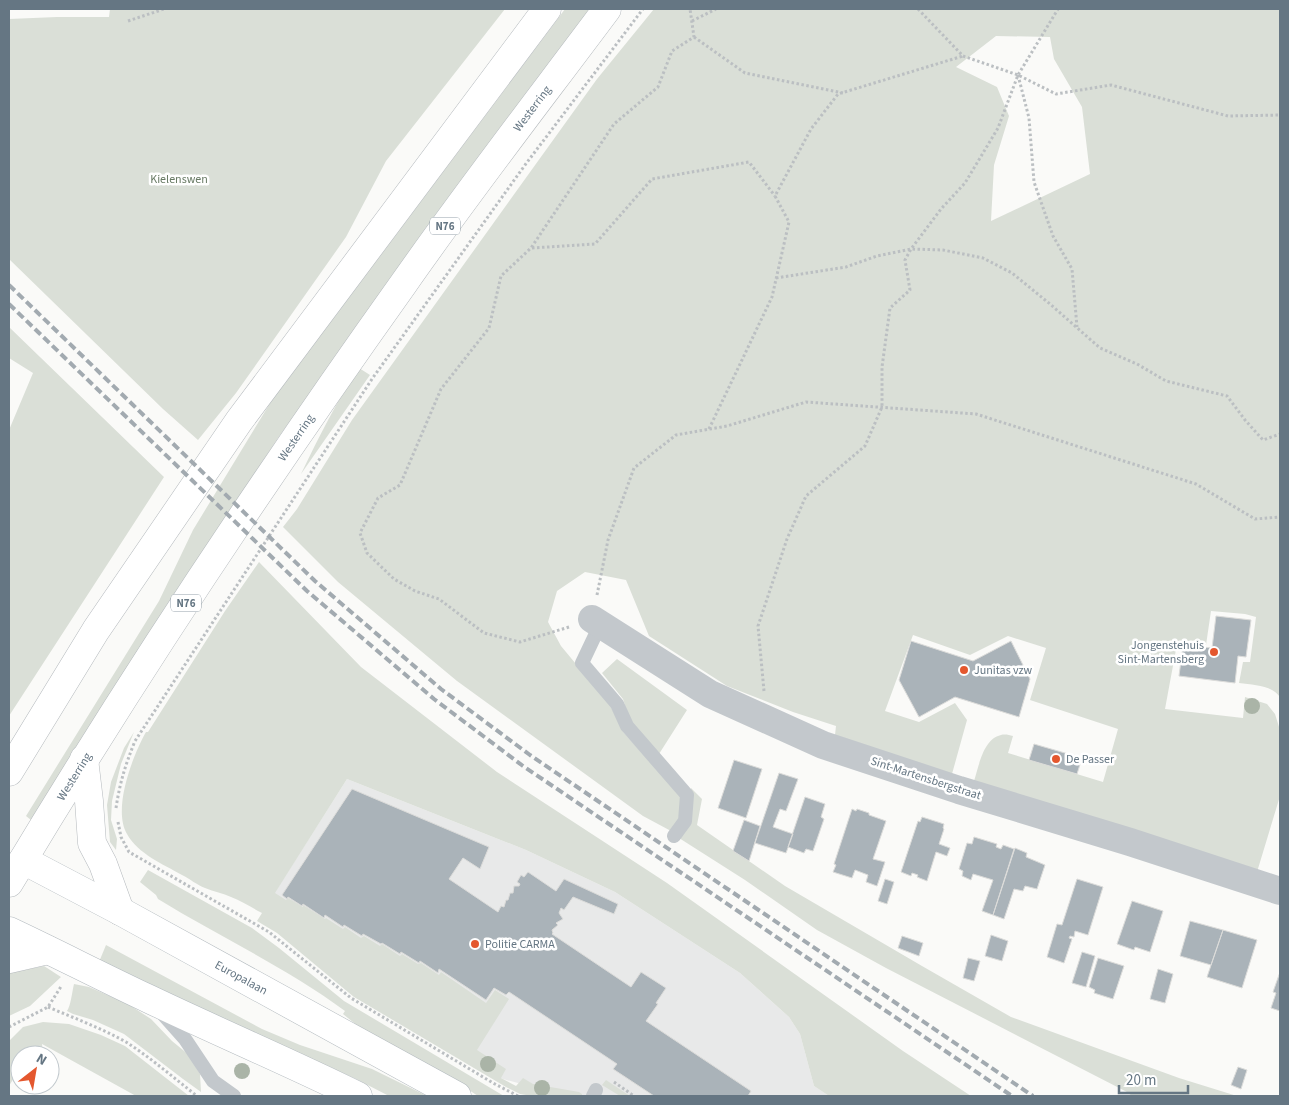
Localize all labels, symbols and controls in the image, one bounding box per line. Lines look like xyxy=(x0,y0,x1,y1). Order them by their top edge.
street label: Westerring xyxy=(509,82,556,135)
park label: Kielenswen xyxy=(150,171,208,188)
road number: N76 xyxy=(430,218,460,235)
street label: Westerring xyxy=(274,411,319,465)
road number: N76 xyxy=(171,594,201,612)
place label: Jongenstehuis Sint-Martensberg xyxy=(1118,637,1204,668)
marker: Jongenstehuis Sint-Martensberg xyxy=(1208,646,1220,658)
place label: Junitas vzw xyxy=(974,662,1032,679)
marker: Junitas vzw xyxy=(958,664,970,676)
street label: Westerring xyxy=(53,749,96,804)
place label: De Passer xyxy=(1066,751,1115,768)
street label: Sint-Martensbergstraat xyxy=(868,753,983,804)
marker: De Passer xyxy=(1050,753,1062,765)
place label: Politie CARMA xyxy=(485,936,555,953)
marker: Politie CARMA xyxy=(469,938,481,950)
street label: Europalaan xyxy=(212,957,270,999)
north arrow xyxy=(10,1045,60,1095)
text: N xyxy=(32,1049,50,1071)
scale bar xyxy=(1119,1062,1188,1094)
text: 20 m xyxy=(1126,1070,1156,1091)

